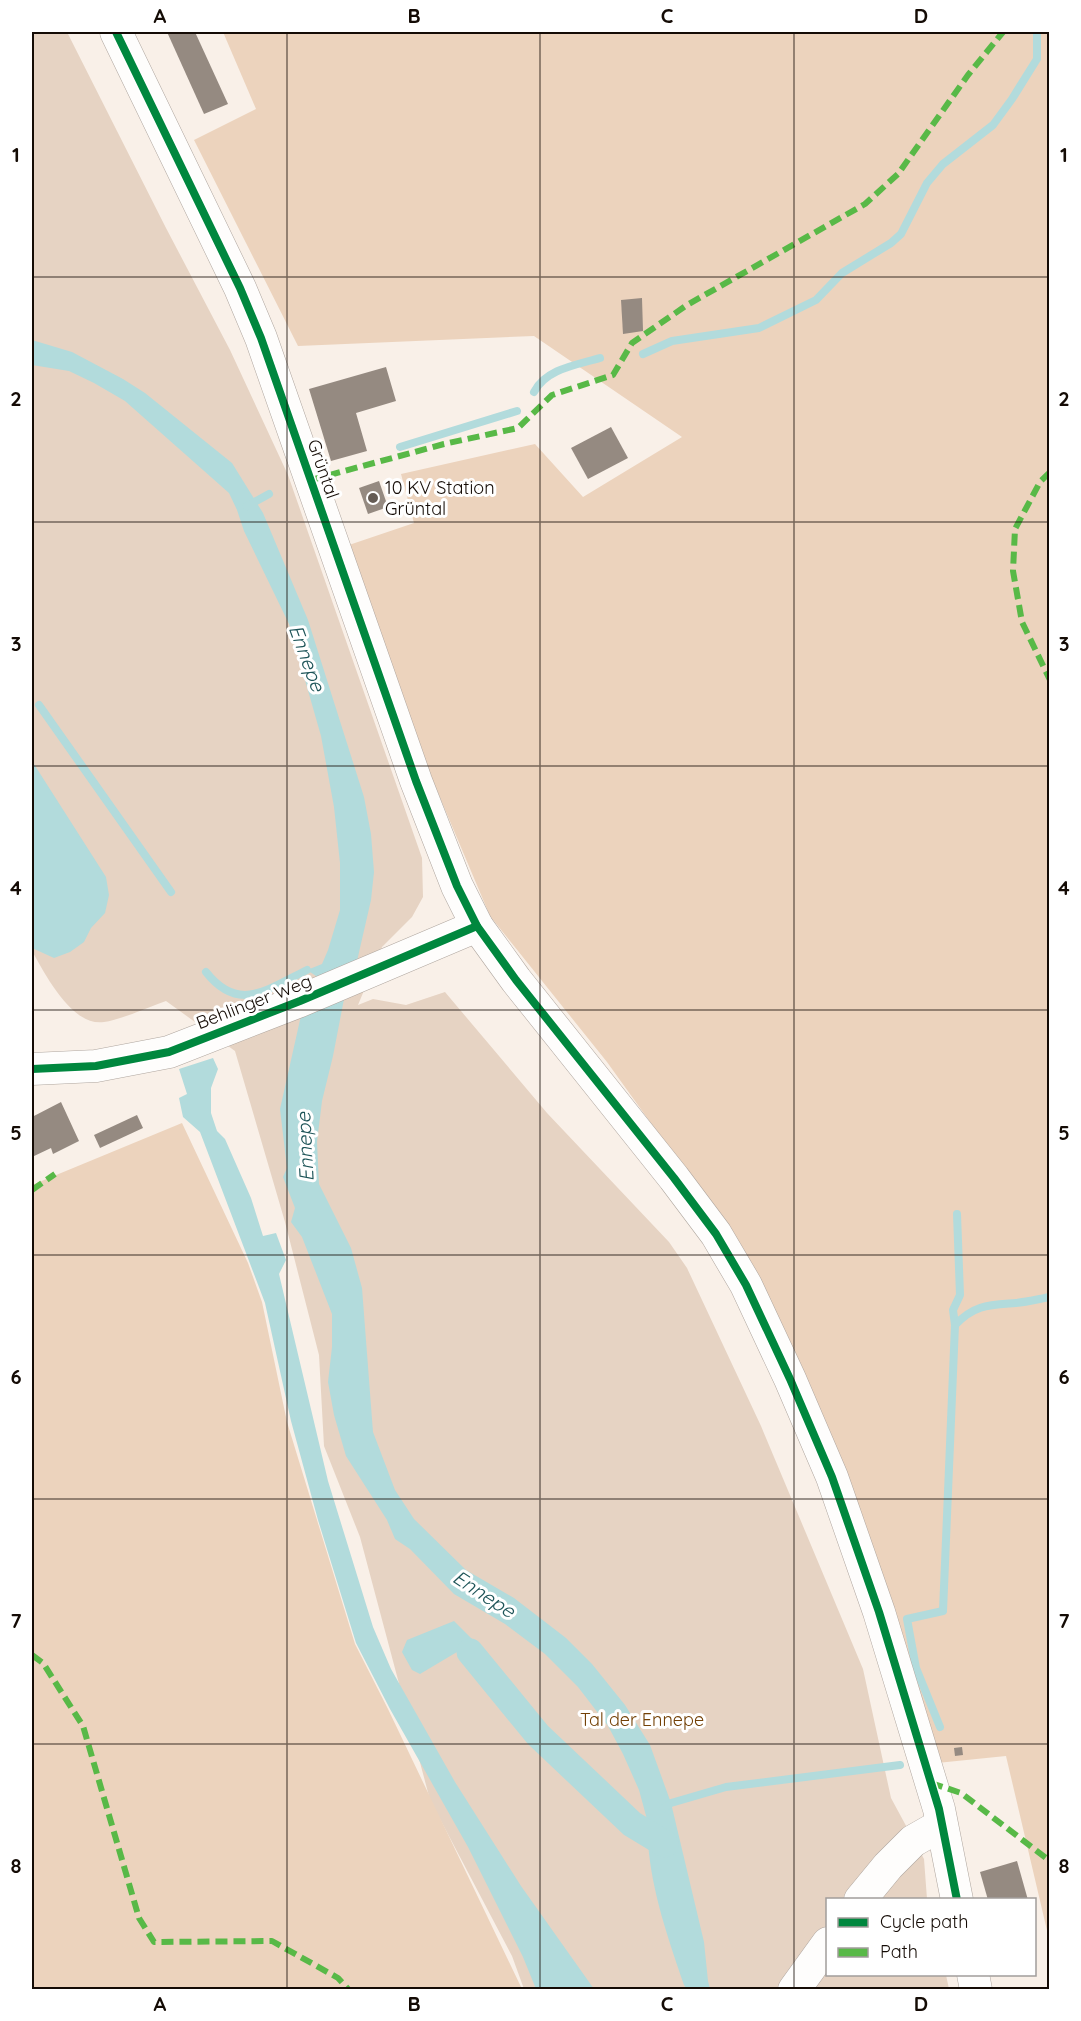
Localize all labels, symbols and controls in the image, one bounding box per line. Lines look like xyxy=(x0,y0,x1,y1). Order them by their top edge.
text: A xyxy=(154,3,167,28)
text: B xyxy=(407,3,421,28)
text: C xyxy=(661,3,674,28)
text: D xyxy=(914,3,928,28)
text: 1 xyxy=(12,142,20,167)
text: 1 xyxy=(1060,142,1068,167)
text: 2 xyxy=(10,386,22,411)
text: 2 xyxy=(1058,386,1070,411)
street label: Grüntal xyxy=(303,436,344,502)
place label: 10 KV Station Grüntal xyxy=(385,476,495,520)
marker: 10 KV Station Grüntal xyxy=(366,491,380,505)
water label: Ennepe xyxy=(284,621,331,695)
text: 3 xyxy=(11,631,21,656)
text: 3 xyxy=(1059,631,1069,656)
text: 4 xyxy=(10,875,22,900)
text: 4 xyxy=(1058,875,1070,900)
street label: Behlinger Weg xyxy=(193,969,315,1034)
water label: Ennepe xyxy=(290,1111,319,1182)
text: 5 xyxy=(10,1120,22,1145)
text: 5 xyxy=(1058,1120,1070,1145)
text: 6 xyxy=(10,1364,22,1389)
text: 6 xyxy=(1058,1364,1070,1389)
water label: Ennepe xyxy=(448,1564,521,1623)
text: 7 xyxy=(11,1608,22,1633)
text: 7 xyxy=(1059,1608,1070,1633)
park label: Tal der Ennepe xyxy=(580,1708,704,1731)
text: 8 xyxy=(11,1853,22,1878)
text: 8 xyxy=(1059,1853,1070,1878)
legend xyxy=(826,1898,1036,1976)
text: Cycle path xyxy=(880,1910,968,1933)
text: Path xyxy=(880,1940,918,1963)
text: A xyxy=(154,1991,167,2016)
text: B xyxy=(407,1991,421,2016)
text: C xyxy=(661,1991,674,2016)
text: D xyxy=(914,1991,928,2016)

